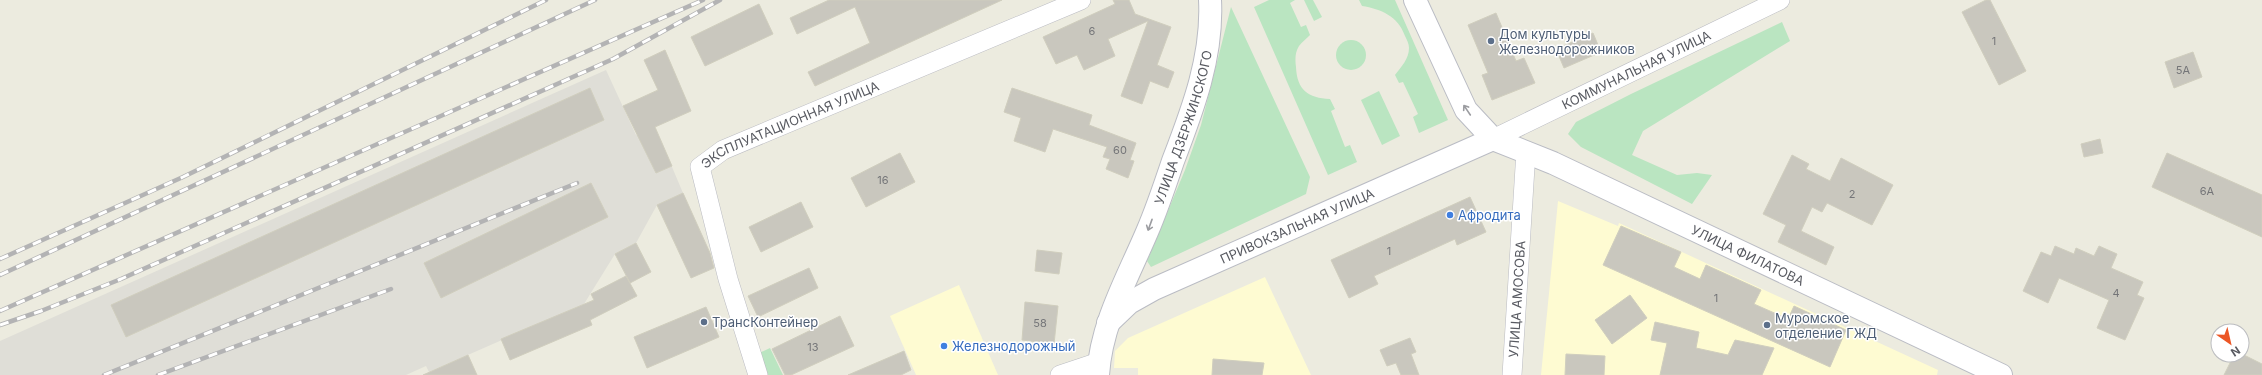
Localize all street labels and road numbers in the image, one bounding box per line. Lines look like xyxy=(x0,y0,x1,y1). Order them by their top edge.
street label: КОММУНАЛЬНАЯ УЛИЦА xyxy=(1559,27,1713,113)
street label: УЛИЦА ДЗЕРЖИНСКОГО xyxy=(1151,49,1215,207)
street label: ЭКСПЛУАТАЦИОННАЯ УЛИЦА xyxy=(698,78,881,172)
street label: ПРИВОКЗАЛЬНАЯ УЛИЦА xyxy=(1217,185,1377,267)
street label: УЛИЦА ФИЛАТОВА xyxy=(1689,222,1807,289)
street label: УЛИЦА АМОСОВА xyxy=(1505,240,1528,358)

